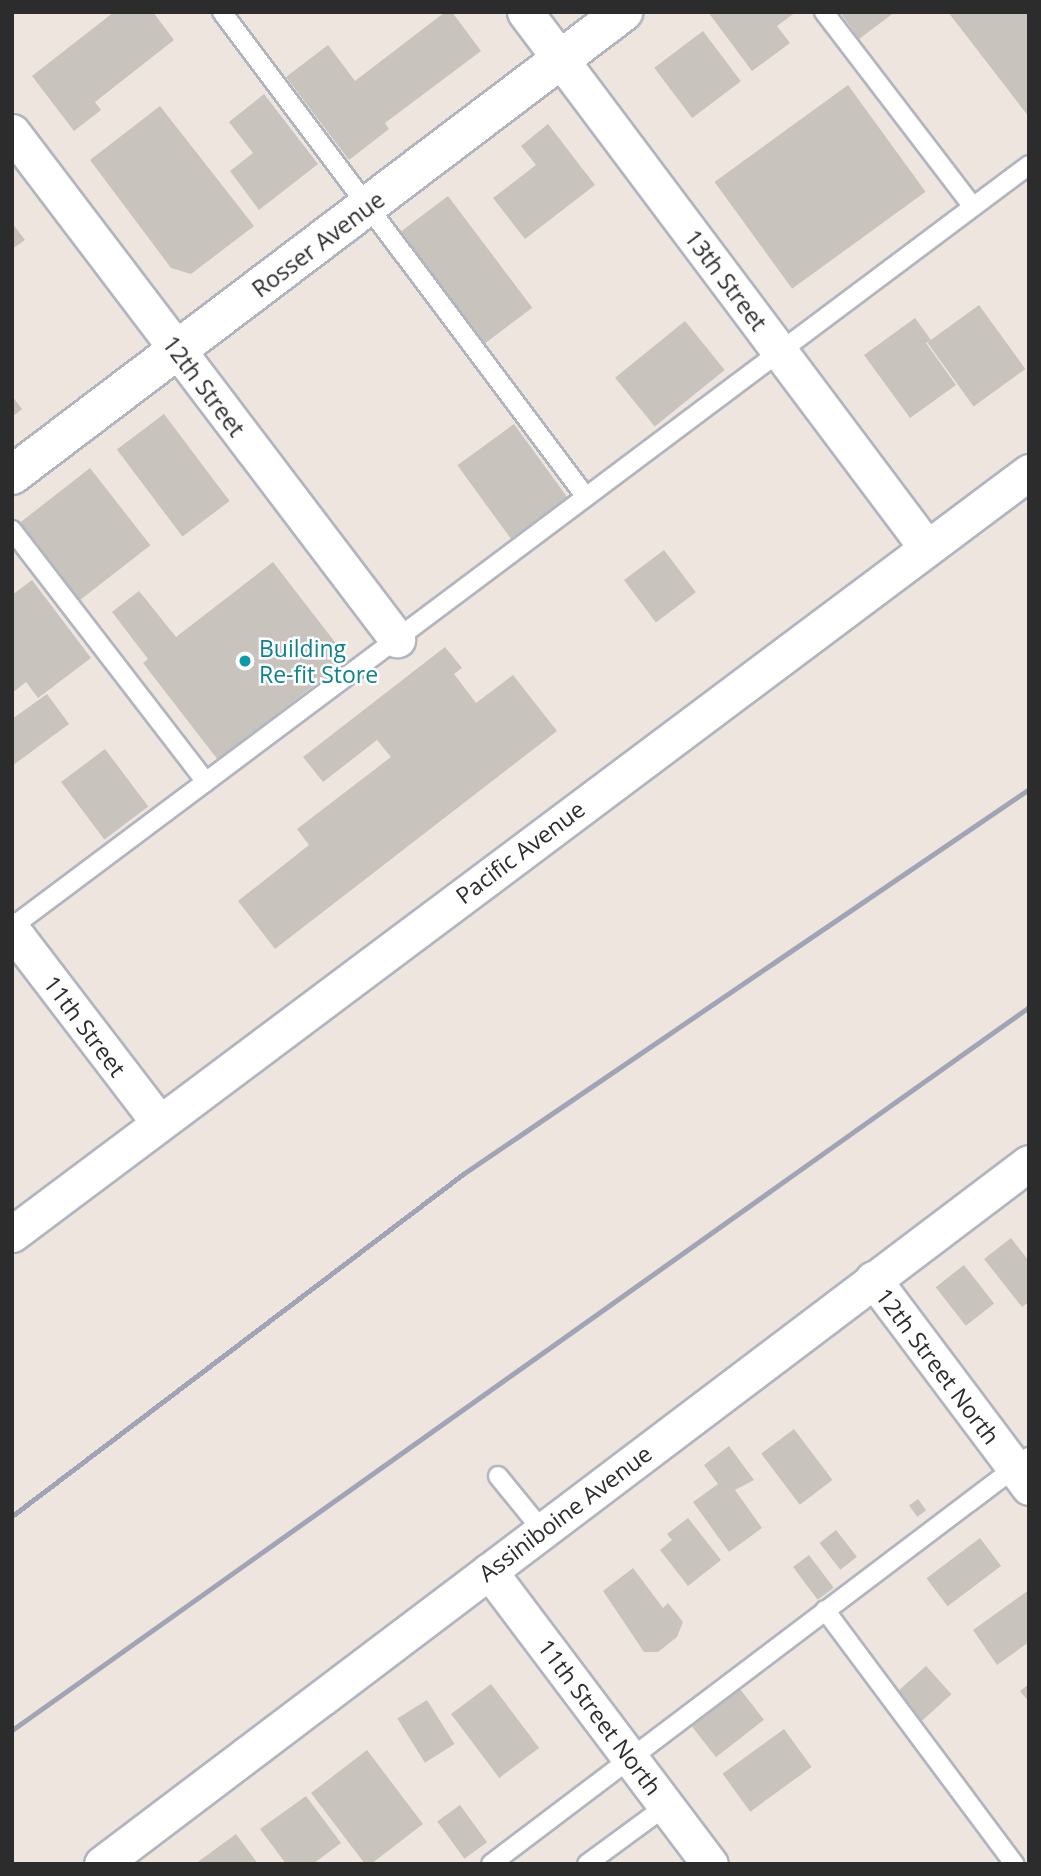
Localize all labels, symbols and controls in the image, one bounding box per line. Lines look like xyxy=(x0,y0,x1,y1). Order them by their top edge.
street label: Rosser Avenue xyxy=(246,185,390,303)
street label: 13th Street xyxy=(679,224,773,336)
street label: 12th Street xyxy=(157,330,251,442)
place label: Building Re-fit Store xyxy=(259,634,378,688)
marker: Building Re-fit Store xyxy=(237,653,253,669)
street label: Pacific Avenue xyxy=(450,795,590,909)
street label: 11th Street xyxy=(38,970,132,1082)
street label: 12th Street North xyxy=(871,1283,1005,1449)
street label: Assiniboine Avenue xyxy=(473,1439,657,1587)
street label: 11th Street North xyxy=(533,1634,667,1800)

